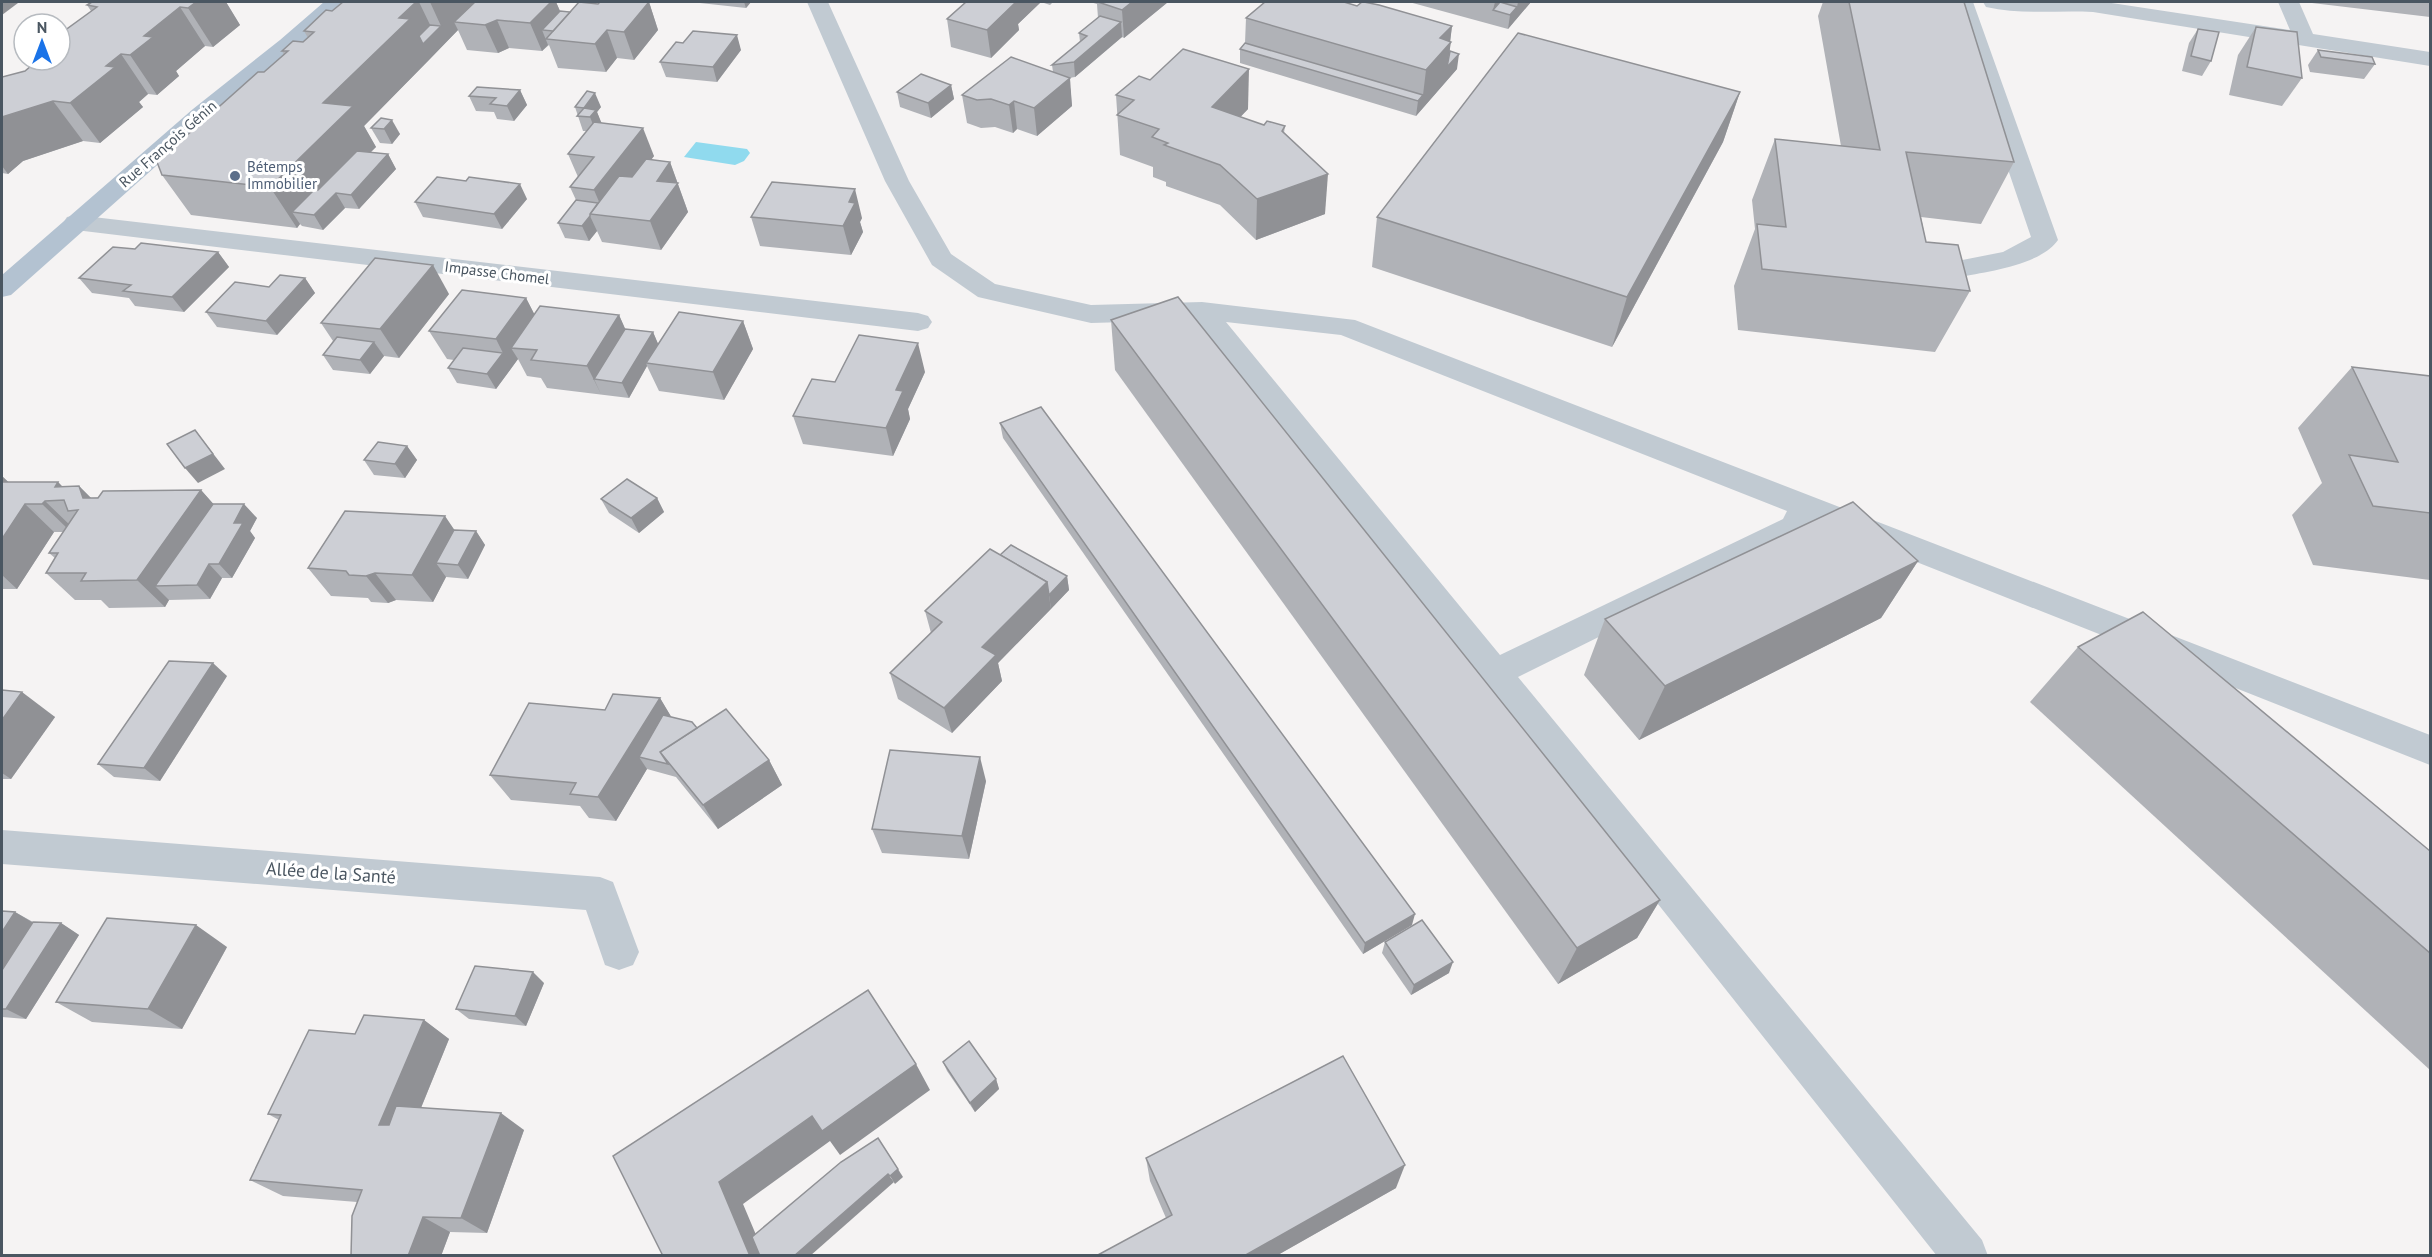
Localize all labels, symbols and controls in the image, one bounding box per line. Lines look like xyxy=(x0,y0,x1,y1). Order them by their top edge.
north arrow xyxy=(12,12,72,72)
text: N xyxy=(37,17,47,37)
street label: Rue François Génin xyxy=(115,96,220,191)
place label: Bétemps Immobilier xyxy=(247,157,317,193)
marker: Bétemps Immobilier xyxy=(228,169,242,183)
street label: Impasse Chomel xyxy=(444,257,551,288)
street label: Allée de la Santé xyxy=(265,856,397,889)

